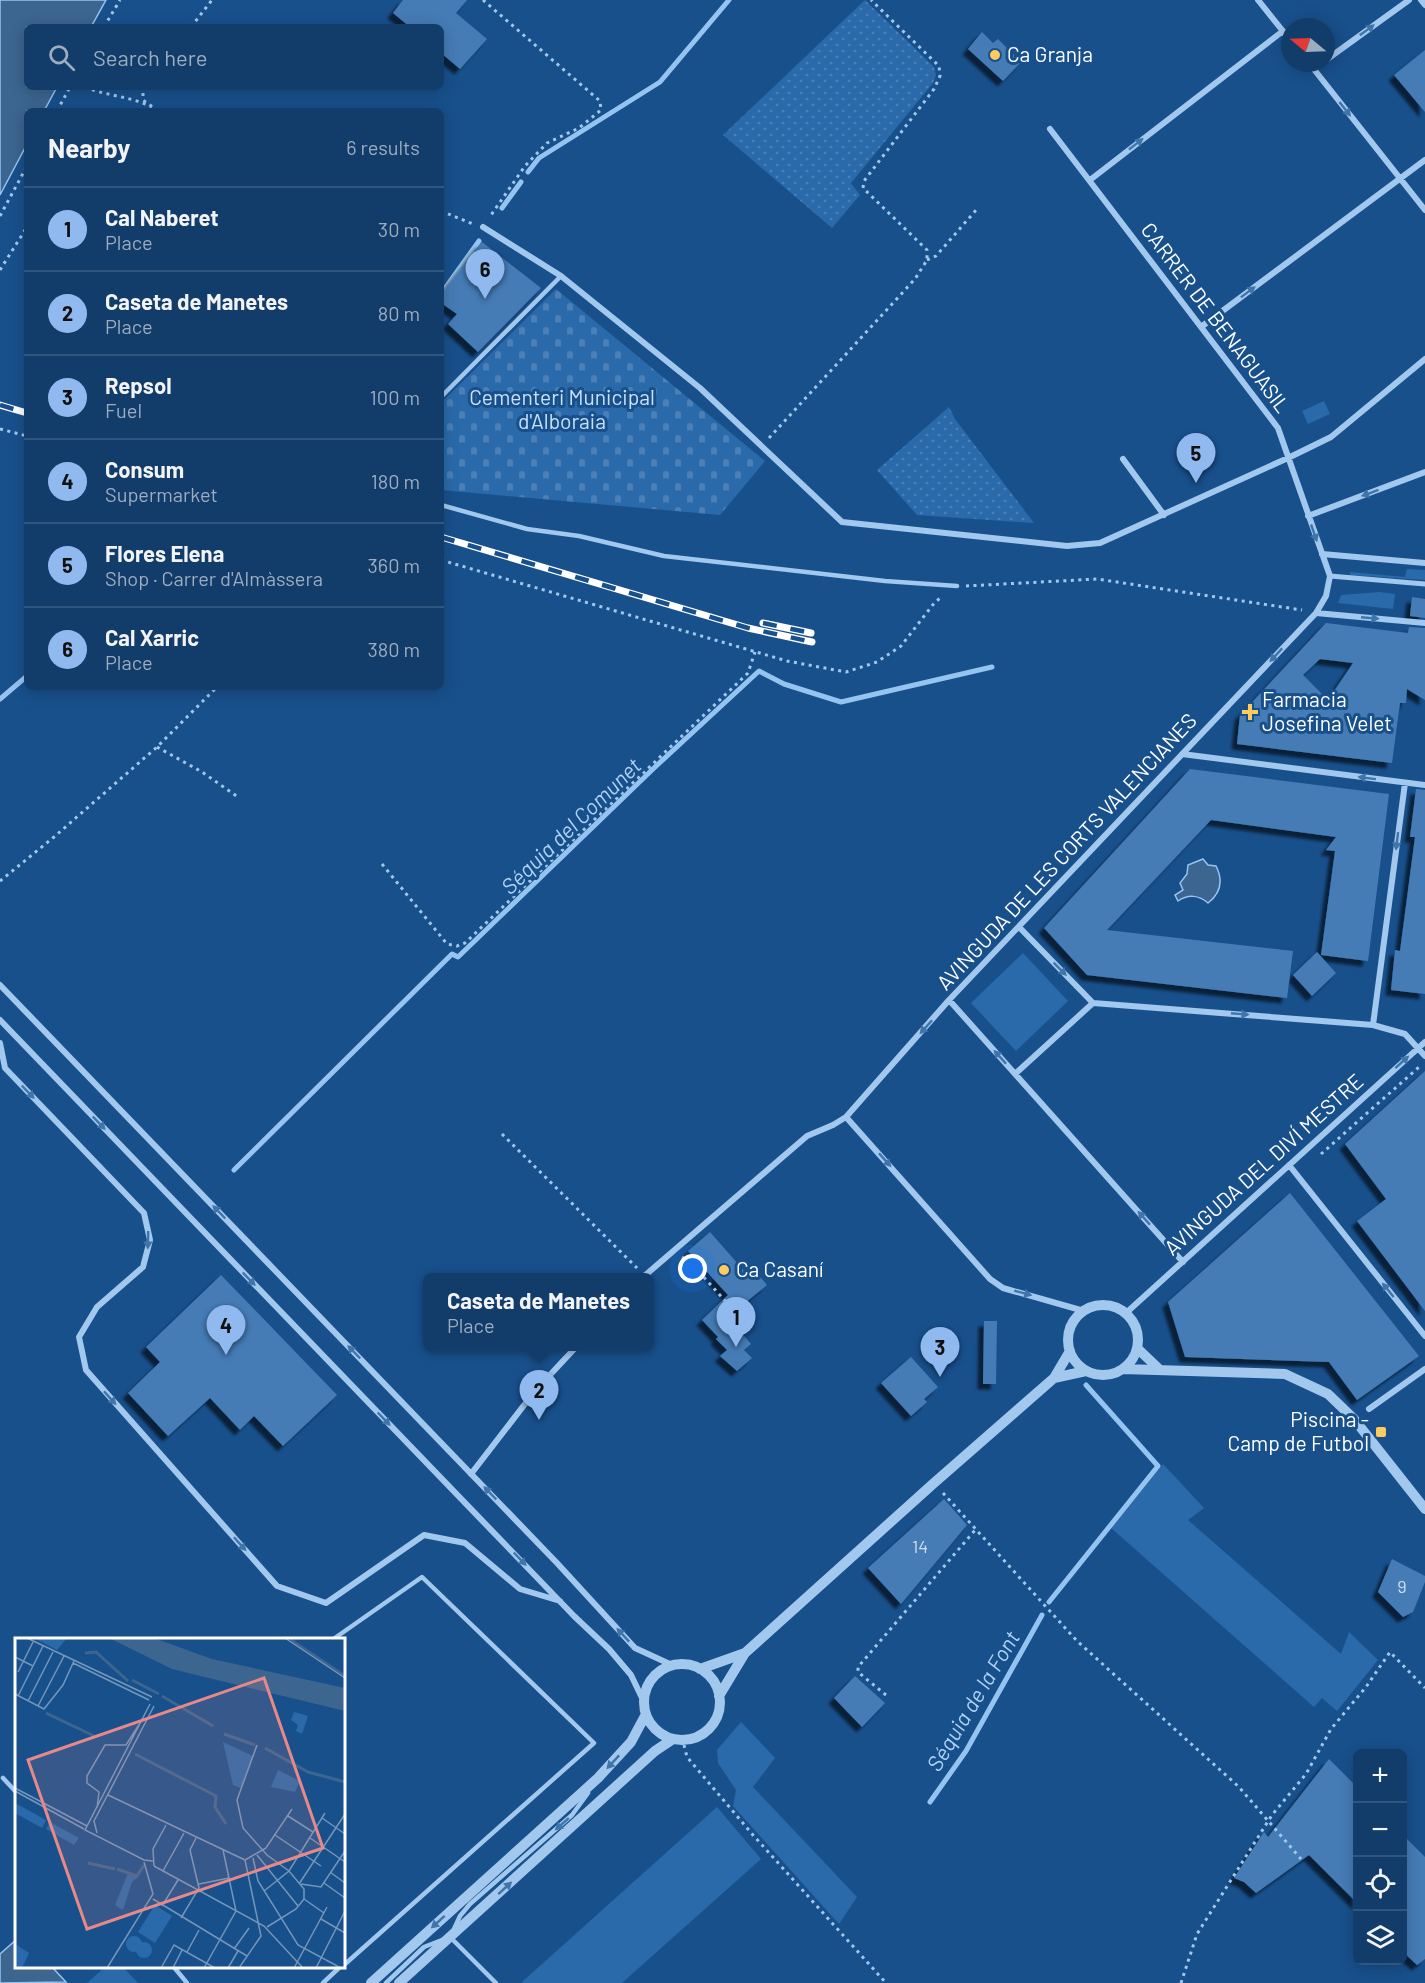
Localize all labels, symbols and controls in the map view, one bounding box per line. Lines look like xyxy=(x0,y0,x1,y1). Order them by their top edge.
north arrow xyxy=(1281,18,1335,72)
search box xyxy=(24,24,444,90)
one-way arrow xyxy=(1359,24,1375,36)
icon: search xyxy=(45,41,78,74)
place label: Ca Granja xyxy=(1007,41,1093,66)
text: Search here xyxy=(93,44,207,70)
marker: Ca Granja xyxy=(988,48,1002,62)
one-way arrow xyxy=(1338,101,1351,117)
text: Nearby xyxy=(48,132,130,163)
text: 6 results xyxy=(346,135,420,159)
one-way arrow xyxy=(1129,139,1144,151)
text: Cal Naberet xyxy=(105,204,219,230)
text: 1 xyxy=(64,217,71,241)
text: 30 m xyxy=(378,217,420,241)
street label: CARRER DE BENAGUASIL xyxy=(1137,217,1296,417)
text: Place xyxy=(105,230,153,254)
pin: 6 xyxy=(466,250,504,299)
one-way arrow xyxy=(1240,286,1256,298)
text: Caseta de Manetes xyxy=(105,288,288,314)
text: 2 xyxy=(62,301,73,325)
text: 80 m xyxy=(378,301,420,325)
text: Place xyxy=(105,314,153,338)
text: Repsol xyxy=(105,372,172,398)
park label: Cementeri Municipal d'Alboraia xyxy=(469,384,655,433)
text: 3 xyxy=(62,385,73,409)
text: 100 m xyxy=(370,385,420,409)
text: Fuel xyxy=(105,398,142,422)
pin: 5 xyxy=(1176,434,1216,483)
text: Consum xyxy=(105,456,184,482)
text: 4 xyxy=(61,469,74,493)
text: 180 m xyxy=(371,469,420,493)
text: Supermarket xyxy=(105,482,218,506)
one-way arrow xyxy=(1361,488,1379,498)
one-way arrow xyxy=(1310,524,1320,542)
text: Flores Elena xyxy=(105,540,224,566)
text: 5 xyxy=(62,553,73,577)
text: 360 m xyxy=(368,553,420,577)
text: Shop · Carrer d'Almàssera xyxy=(105,566,323,590)
one-way arrow xyxy=(1361,613,1380,623)
text: Cal Xarric xyxy=(105,624,199,650)
text: 6 xyxy=(62,637,73,661)
text: 380 m xyxy=(367,637,420,661)
one-way arrow xyxy=(1269,648,1283,662)
text: Place xyxy=(105,650,153,674)
place label: Farmacia Josefina Velet xyxy=(1262,686,1392,735)
marker: Farmacia Josefina Velet xyxy=(1243,705,1257,719)
street label: AVINGUDA DE LES CORTS VALENCIANES xyxy=(931,707,1201,995)
water label: Séquia del Comunet xyxy=(495,752,646,899)
one-way arrow xyxy=(1357,773,1376,783)
one-way arrow xyxy=(1393,831,1402,850)
one-way arrow xyxy=(1052,961,1066,975)
one-way arrow xyxy=(1231,1009,1250,1019)
one-way arrow xyxy=(920,1019,933,1034)
one-way arrow xyxy=(994,1050,1007,1065)
one-way arrow xyxy=(1395,1055,1410,1069)
street label: AVINGUDA DEL DIVÍ MESTRE xyxy=(1158,1068,1368,1260)
one-way arrow xyxy=(21,1084,35,1099)
one-way arrow xyxy=(92,1115,105,1130)
one-way arrow xyxy=(878,1153,892,1168)
one-way arrow xyxy=(213,1205,226,1220)
one-way arrow xyxy=(1138,1211,1151,1226)
one-way arrow xyxy=(143,1230,152,1249)
your location xyxy=(678,1254,707,1283)
place label: Ca Casaní xyxy=(736,1256,824,1281)
marker: Ca Casaní xyxy=(717,1263,731,1277)
one-way arrow xyxy=(242,1271,256,1286)
popup xyxy=(423,1273,654,1351)
one-way arrow xyxy=(1382,1282,1395,1298)
text: Caseta de Manetes xyxy=(447,1287,630,1313)
one-way arrow xyxy=(1014,1289,1032,1299)
pin: 1 xyxy=(716,1298,756,1347)
pin: 4 xyxy=(206,1306,246,1355)
text: Place xyxy=(447,1313,495,1337)
pin: 3 xyxy=(920,1328,960,1377)
one-way arrow xyxy=(348,1346,362,1360)
pin: 2 xyxy=(520,1370,558,1420)
one-way arrow xyxy=(103,1390,116,1405)
place label: Piscina - Camp de Futbol xyxy=(1228,1406,1369,1455)
one-way arrow xyxy=(377,1411,391,1426)
marker: Piscina - Camp de Futbol xyxy=(1374,1425,1388,1439)
one-way arrow xyxy=(483,1486,497,1500)
house number: 14 xyxy=(912,1535,928,1557)
one-way arrow xyxy=(233,1536,246,1551)
one-way arrow xyxy=(512,1552,526,1566)
house number: 9 xyxy=(1397,1575,1407,1597)
water label: Séquia de la Font xyxy=(920,1626,1024,1775)
one-way arrow xyxy=(616,1628,630,1643)
inset map xyxy=(15,1638,345,1968)
map controls xyxy=(1353,1749,1407,1965)
button: + xyxy=(1353,1749,1407,1803)
one-way arrow xyxy=(607,1754,620,1769)
button: − xyxy=(1353,1803,1407,1857)
one-way arrow xyxy=(555,1817,570,1830)
button: locate xyxy=(1353,1857,1407,1911)
one-way arrow xyxy=(497,1881,512,1895)
button: layers xyxy=(1353,1911,1407,1965)
one-way arrow xyxy=(431,1915,446,1929)

